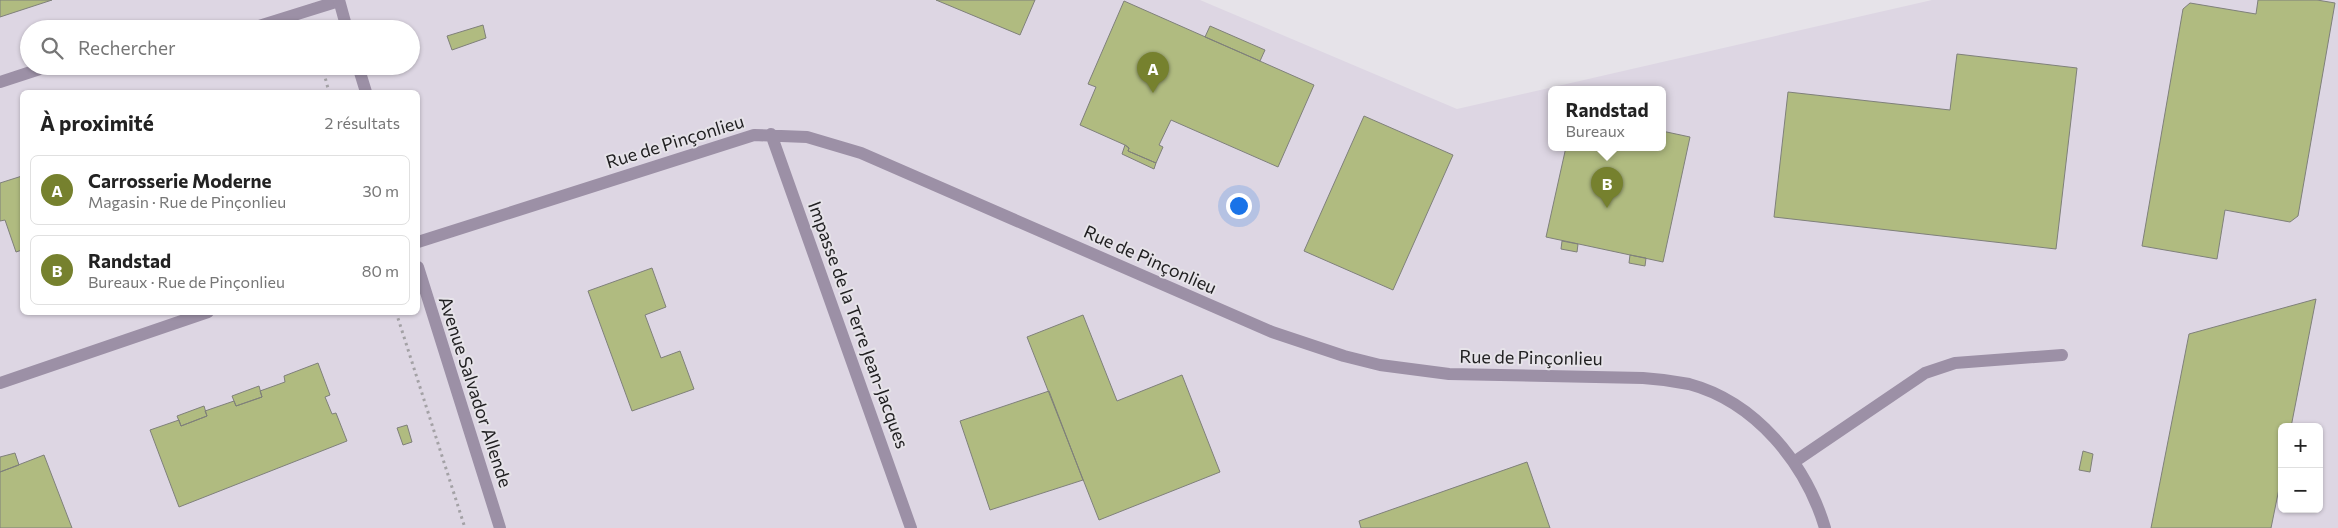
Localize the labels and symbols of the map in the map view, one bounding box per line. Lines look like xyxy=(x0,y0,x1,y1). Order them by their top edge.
pin: A xyxy=(1137,52,1169,93)
street label: Rue de Pinçonlieu xyxy=(603,110,746,173)
pin: B xyxy=(1591,167,1623,208)
your location xyxy=(1226,193,1252,219)
street label: Impasse de la Terre Jean-Jacques xyxy=(804,198,914,451)
street label: Rue de Pinçonlieu xyxy=(1080,220,1220,298)
street label: Avenue Salvador Allende xyxy=(435,293,517,490)
street label: Rue de Pinçonlieu xyxy=(1459,345,1603,369)

